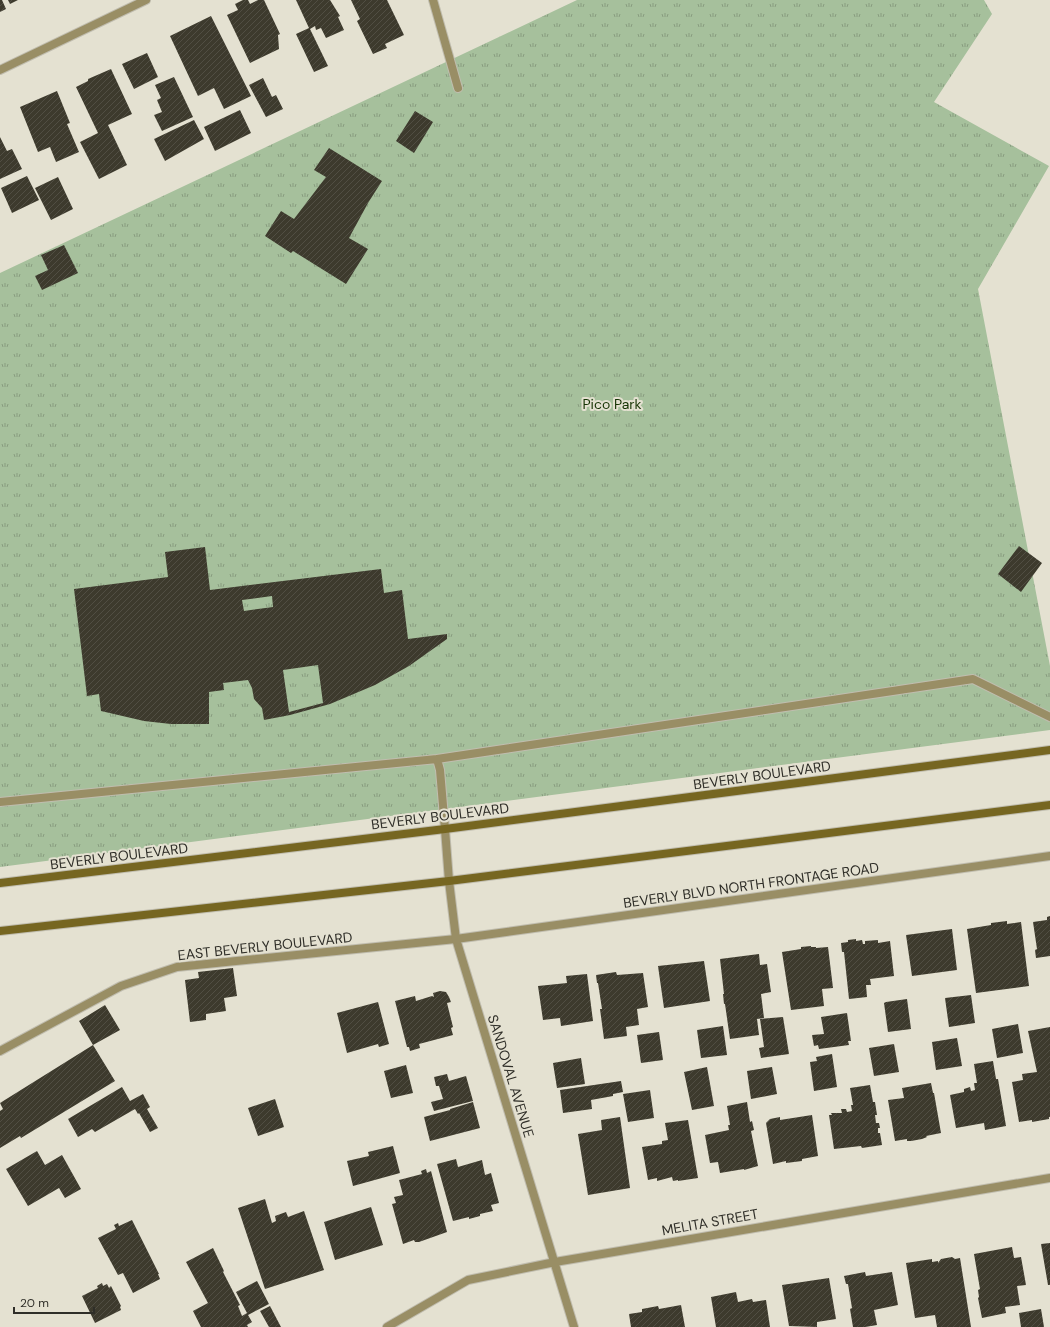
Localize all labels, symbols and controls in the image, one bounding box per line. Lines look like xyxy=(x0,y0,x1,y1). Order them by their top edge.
park label: Pico Park xyxy=(582,395,642,413)
street label: BEVERLY BOULEVARD xyxy=(692,756,832,794)
street label: BEVERLY BOULEVARD xyxy=(370,799,510,833)
street label: BEVERLY BOULEVARD xyxy=(49,839,189,873)
street label: BEVERLY BLVD NORTH FRONTAGE ROAD xyxy=(622,858,880,912)
street label: EAST BEVERLY BOULEVARD xyxy=(177,928,353,964)
street label: SANDOVAL AVENUE xyxy=(484,1012,538,1140)
street label: MELITA STREET xyxy=(660,1205,760,1239)
scale bar xyxy=(14,1289,94,1315)
text: 20 m xyxy=(20,1295,49,1311)

